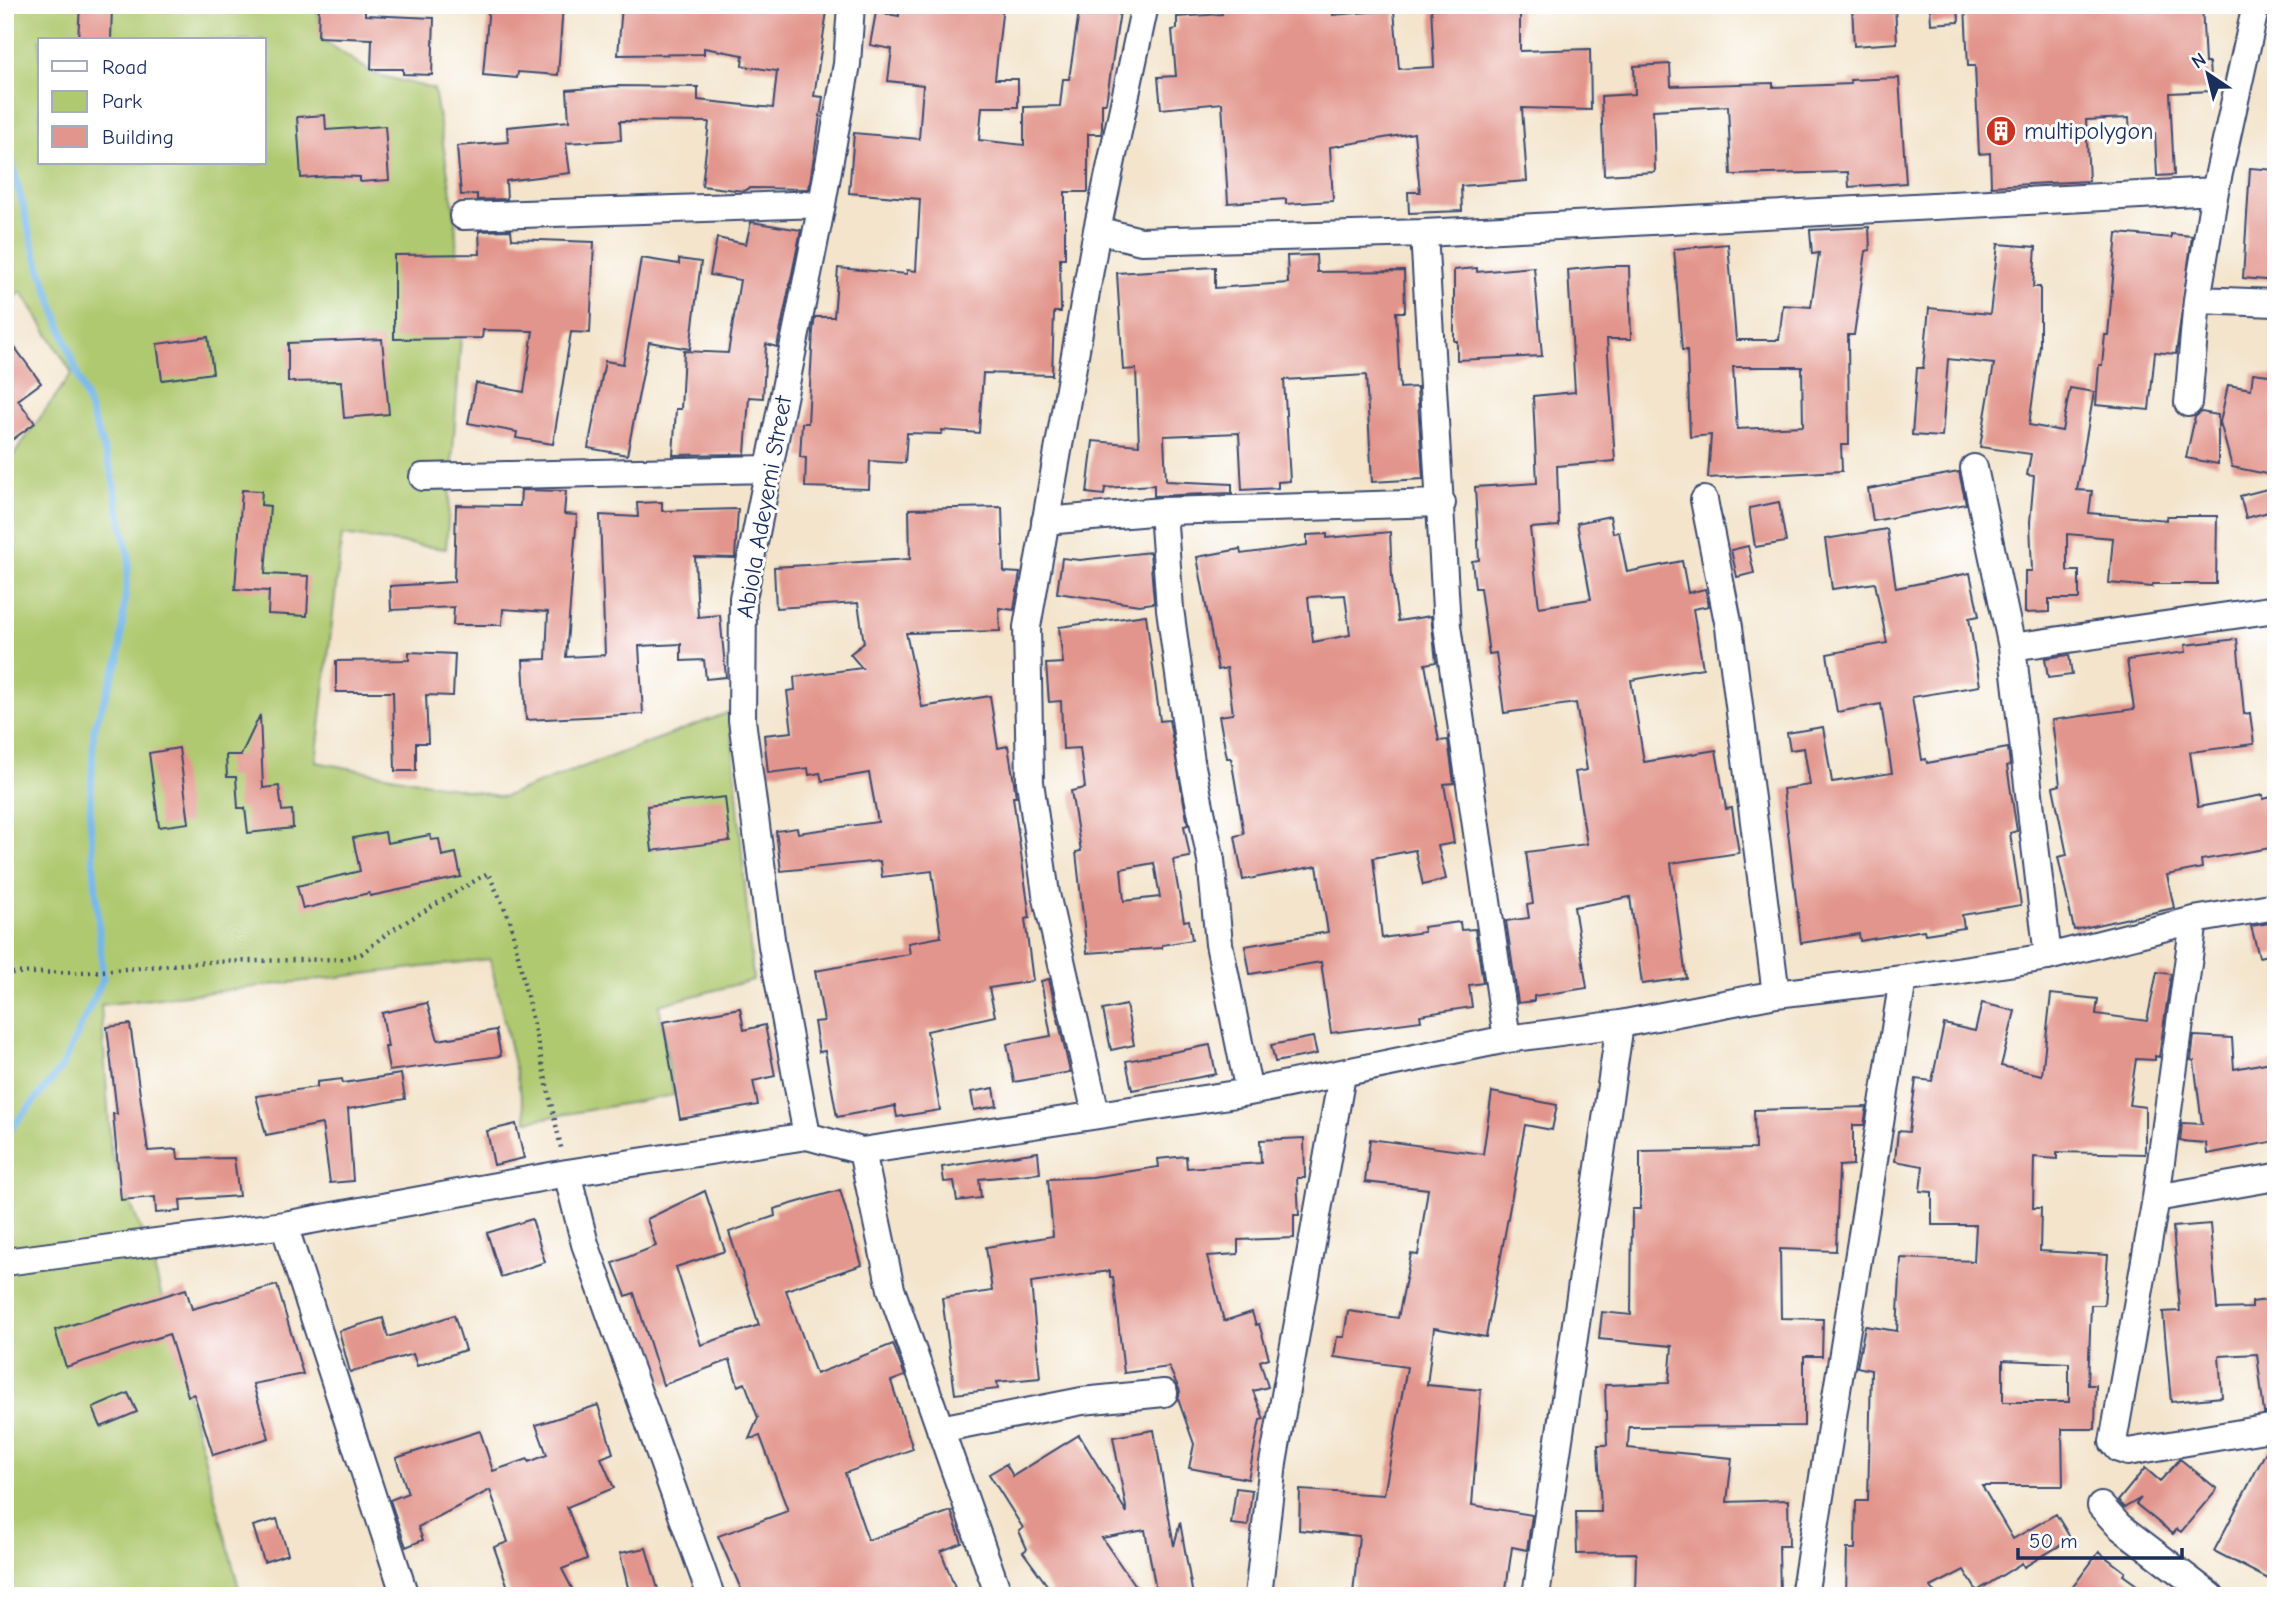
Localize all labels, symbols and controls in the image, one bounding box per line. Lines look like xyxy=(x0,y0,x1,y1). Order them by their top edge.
legend xyxy=(38,38,266,164)
north arrow xyxy=(2172,38,2242,108)
text: N xyxy=(2187,48,2210,73)
text: Road xyxy=(102,55,147,79)
text: Park xyxy=(102,89,142,113)
building icon: multipolygon xyxy=(1984,114,2018,148)
place label: multipolygon xyxy=(2024,117,2153,145)
text: Building xyxy=(102,125,174,149)
street label: Abiola Adeyemi Street xyxy=(731,393,798,620)
scale bar xyxy=(2018,1517,2183,1561)
text: 50 m xyxy=(2029,1529,2078,1553)

